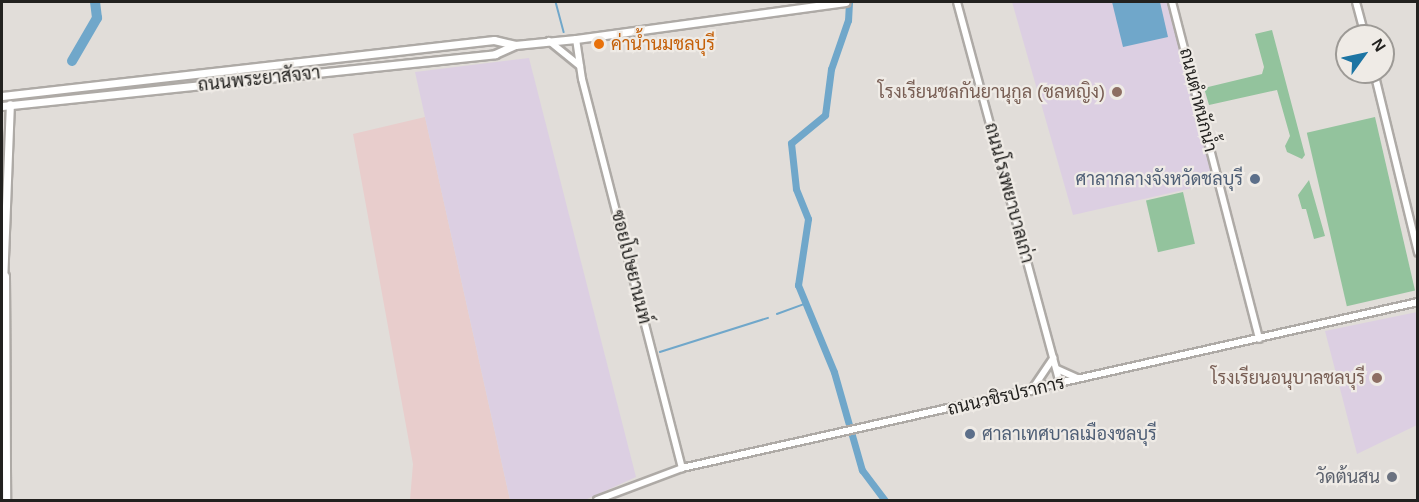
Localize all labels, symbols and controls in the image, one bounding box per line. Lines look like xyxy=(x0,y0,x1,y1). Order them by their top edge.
north arrow xyxy=(1335,24,1395,84)
place label: ค่าน้ำนมชลบุรี xyxy=(611,33,715,55)
text: N xyxy=(1369,36,1389,54)
marker: ค่าน้ำนมชลบุรี xyxy=(592,37,606,51)
street label: ถนนตำหนักน้ำ xyxy=(1175,46,1221,154)
street label: ถนนพระยาสัจจา xyxy=(197,62,321,96)
place label: โรงเรียนชลกันยานุกูล (ชลหญิง) xyxy=(878,81,1105,103)
marker: โรงเรียนชลกันยานุกูล (ชลหญิง) xyxy=(1110,85,1124,99)
street label: ถนนโรงพยาบาลเก่า xyxy=(980,120,1038,266)
place label: ศาลากลางจังหวัดชลบุรี xyxy=(1075,168,1243,190)
marker: ศาลากลางจังหวัดชลบุรี xyxy=(1248,172,1262,186)
street label: ซอยโปษยานนท์ xyxy=(606,208,656,326)
place label: โรงเรียนอนุบาลชลบุรี xyxy=(1211,367,1365,389)
marker: โรงเรียนอนุบาลชลบุรี xyxy=(1370,371,1384,385)
street label: ถนนวชิรปราการ xyxy=(945,372,1067,420)
place label: ศาลาเทศบาลเมืองชลบุรี xyxy=(982,423,1157,445)
marker: ศาลาเทศบาลเมืองชลบุรี xyxy=(963,427,977,441)
place label: วัดต้นสน xyxy=(1316,466,1380,488)
marker: วัดต้นสน xyxy=(1385,470,1399,484)

